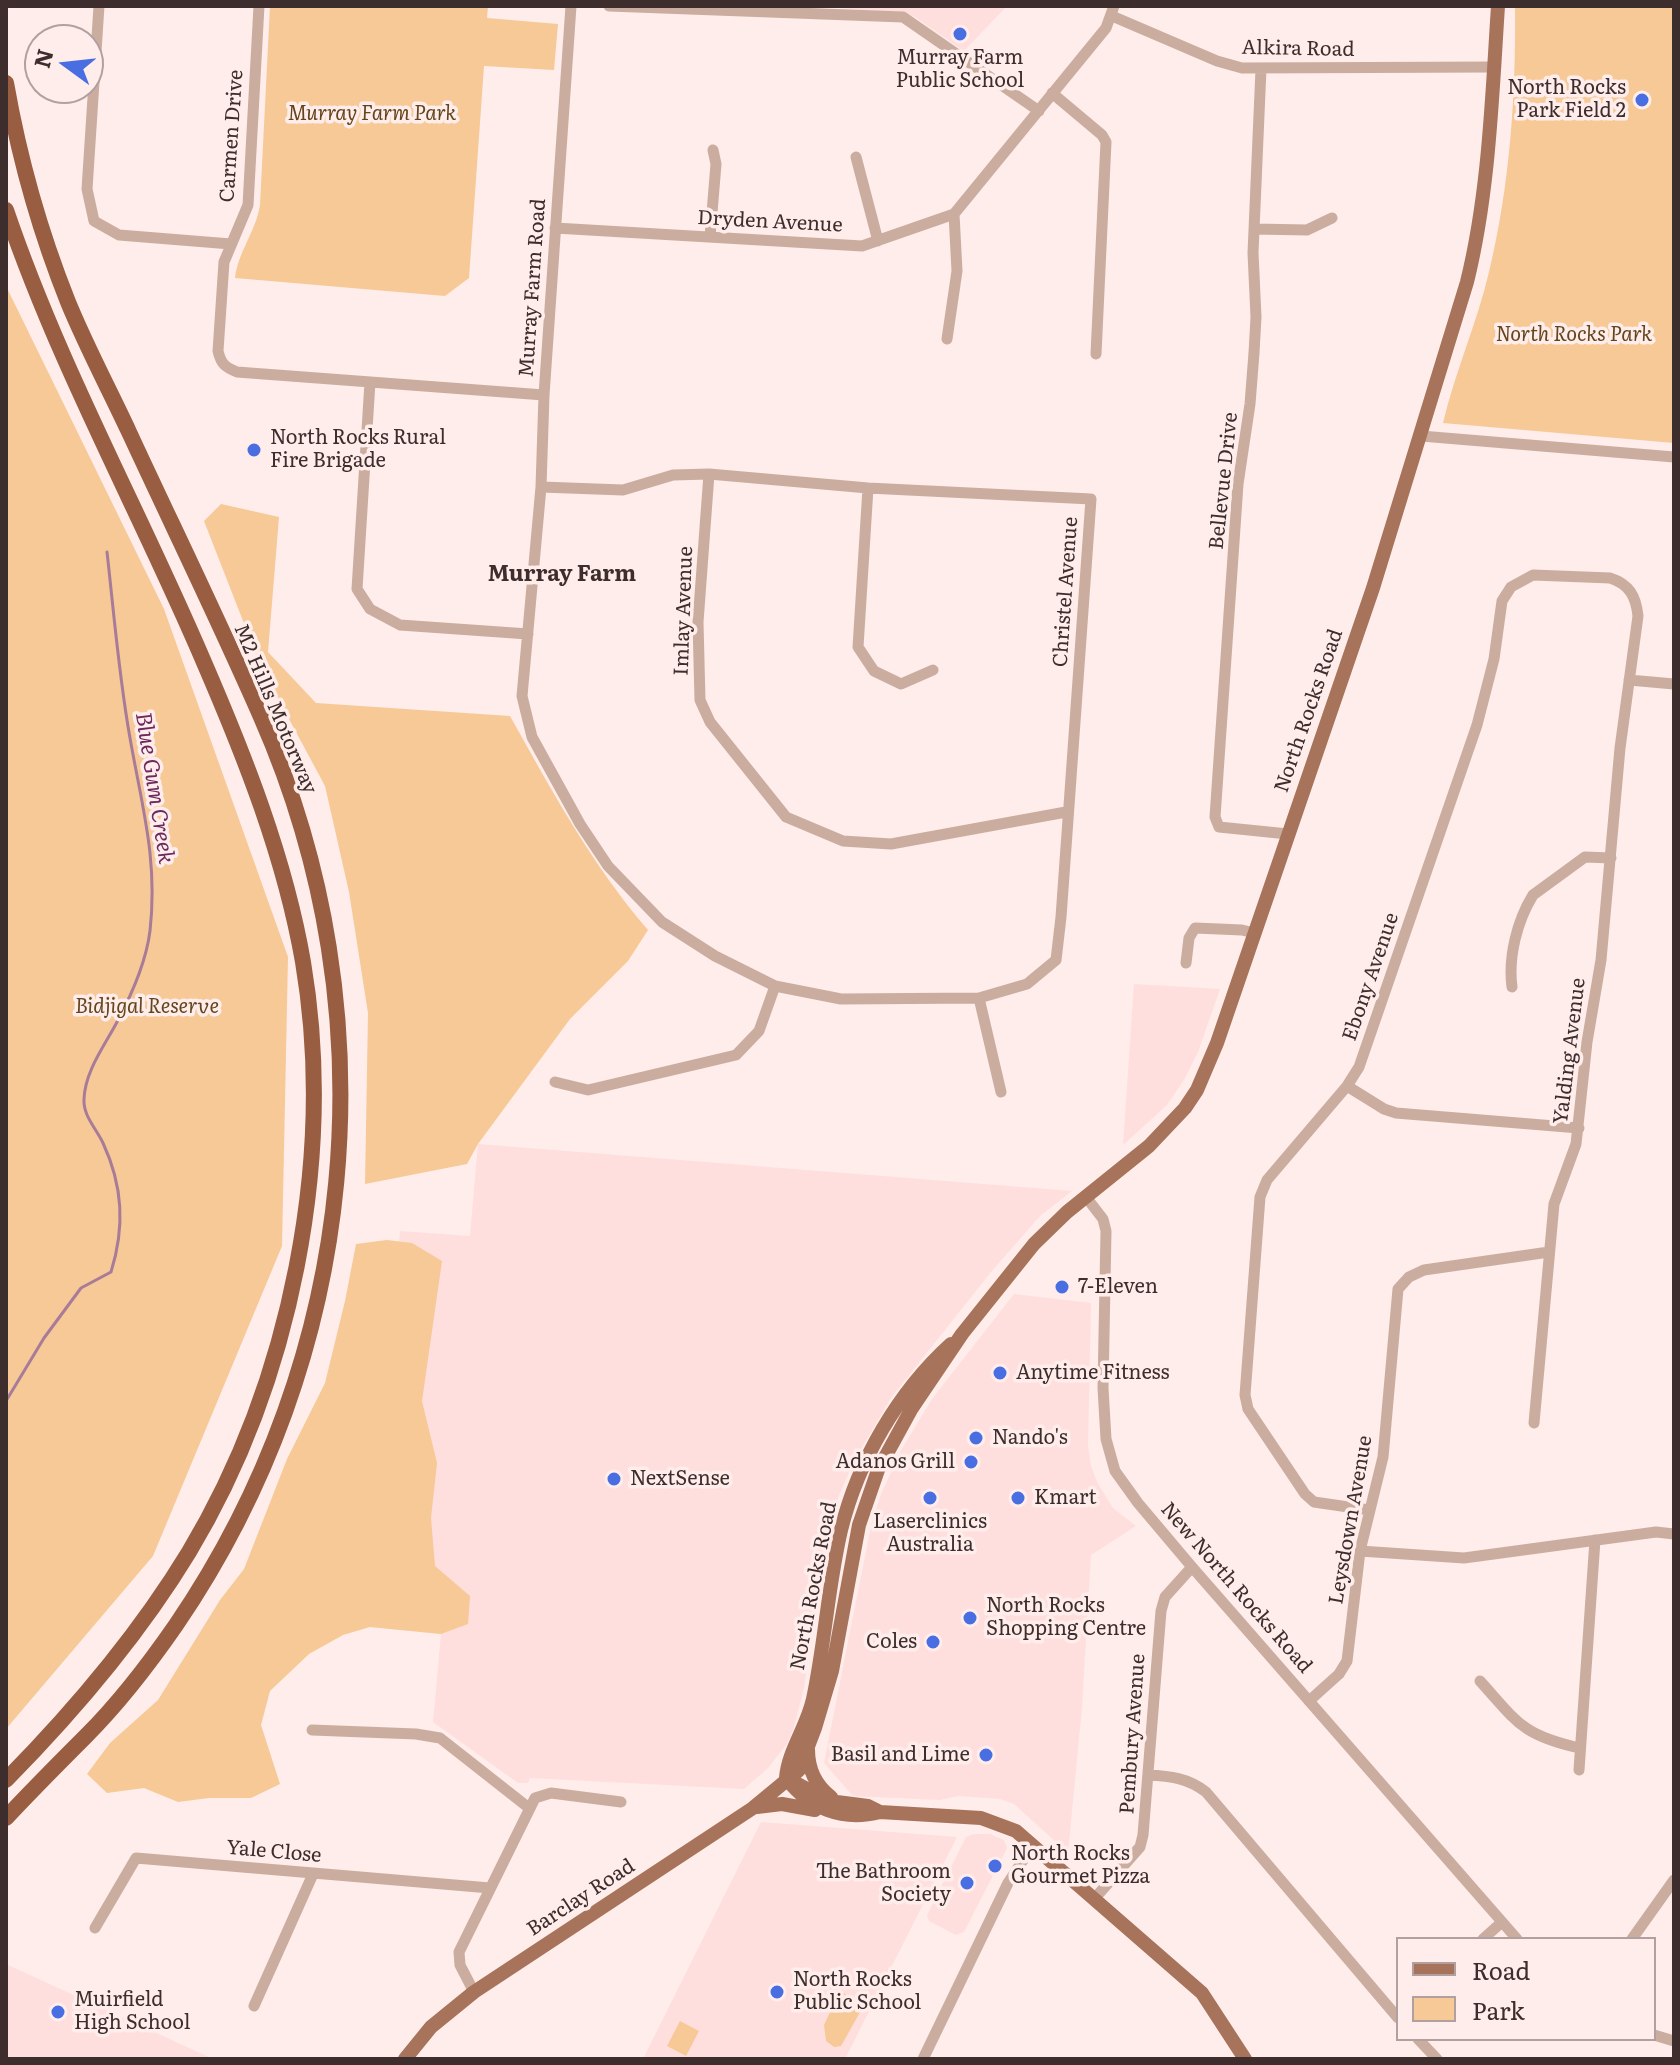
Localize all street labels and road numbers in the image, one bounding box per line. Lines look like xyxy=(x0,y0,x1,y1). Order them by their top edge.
street label: Alkira Road xyxy=(1241,36,1355,62)
street label: Carmen Drive xyxy=(215,69,249,203)
street label: Murray Farm Road xyxy=(515,198,551,378)
street label: Dryden Avenue xyxy=(697,206,843,238)
street label: Bellevue Drive xyxy=(1205,411,1243,551)
street label: Christel Avenue xyxy=(1049,516,1083,668)
street label: Imlay Avenue xyxy=(670,546,698,676)
street label: M2 Hills Motorway xyxy=(228,620,322,798)
street label: North Rocks Road xyxy=(1270,626,1348,796)
street label: Ebony Avenue xyxy=(1338,910,1404,1044)
street label: Yalding Avenue xyxy=(1549,977,1591,1125)
street label: Leysdown Avenue xyxy=(1324,1434,1378,1606)
street label: New North Rocks Road xyxy=(1155,1498,1317,1678)
street label: North Rocks Road xyxy=(786,1500,842,1672)
street label: Pembury Avenue xyxy=(1115,1653,1151,1815)
street label: Yale Close xyxy=(226,1836,322,1868)
street label: Barclay Road xyxy=(523,1854,639,1942)

